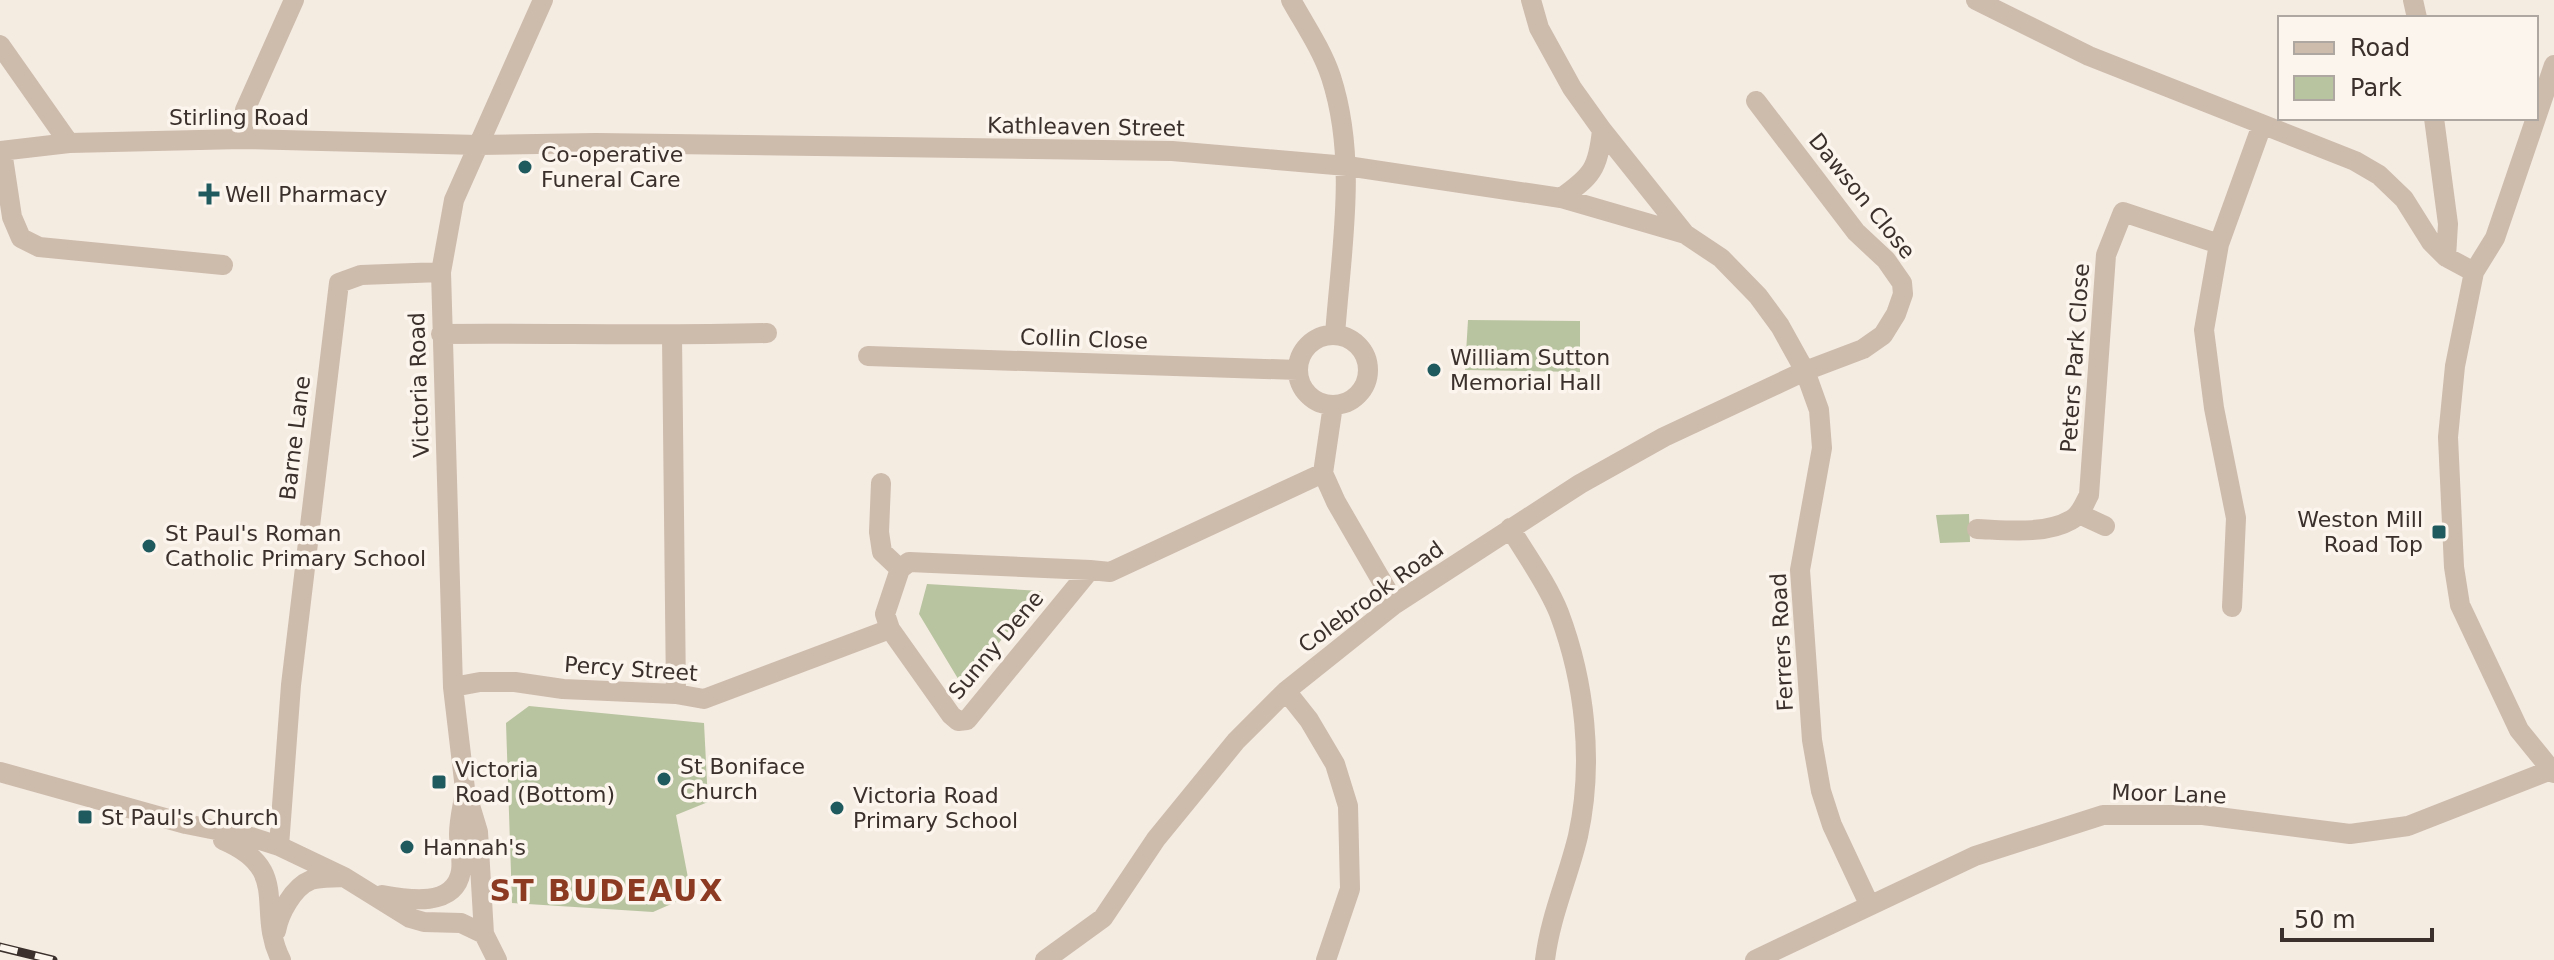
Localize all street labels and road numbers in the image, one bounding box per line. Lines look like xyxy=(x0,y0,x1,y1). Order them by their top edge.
street label: Stirling Road xyxy=(169,105,309,130)
street label: Kathleaven Street xyxy=(987,113,1185,141)
street label: Dawson Close xyxy=(1804,128,1920,264)
street label: Peters Park Close xyxy=(2056,262,2094,454)
street label: Victoria Road xyxy=(404,312,434,458)
street label: Collin Close xyxy=(1020,324,1148,354)
street label: Barne Lane xyxy=(275,374,315,502)
street label: Colebrook Road xyxy=(1294,536,1448,658)
street label: Ferrers Road xyxy=(1766,572,1798,712)
street label: Sunny Dene xyxy=(943,586,1049,704)
street label: Percy Street xyxy=(564,652,699,686)
street label: Moor Lane xyxy=(2111,779,2227,809)

